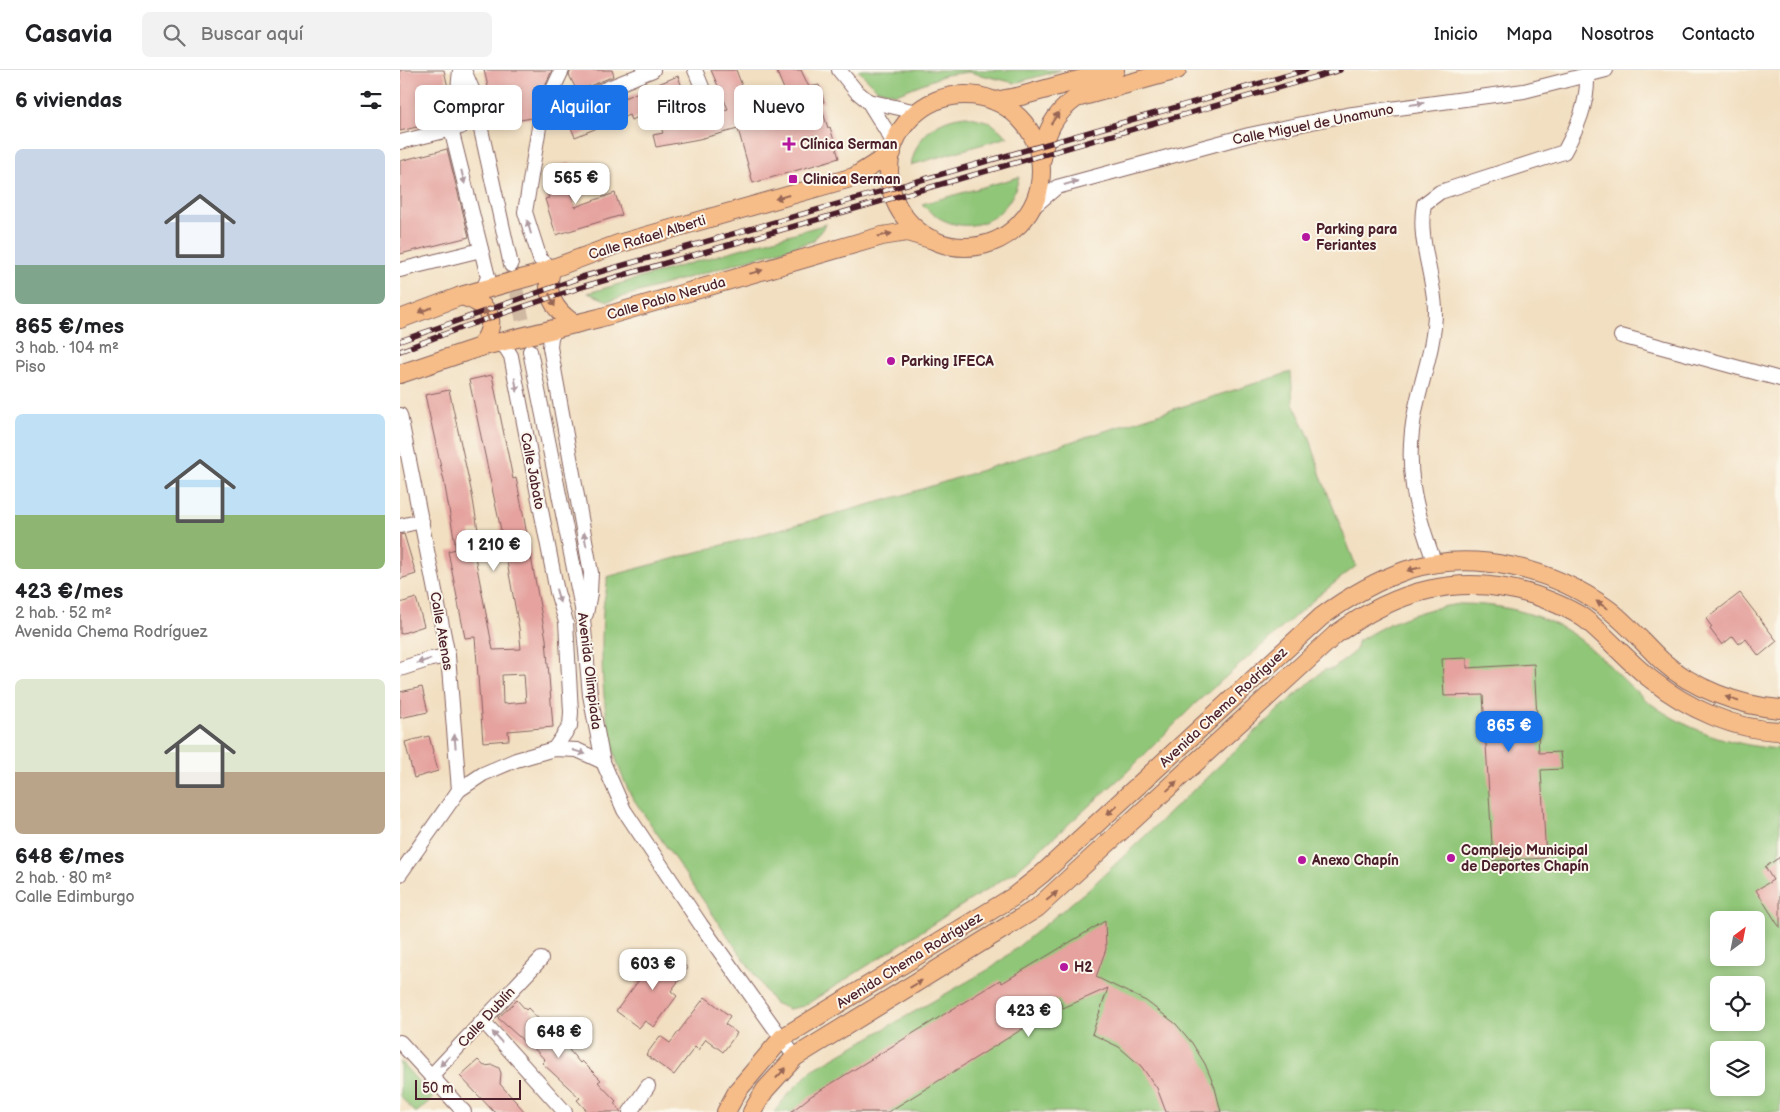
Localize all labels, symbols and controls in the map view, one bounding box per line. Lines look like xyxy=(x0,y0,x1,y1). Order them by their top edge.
search box xyxy=(142,12,492,57)
text: Casavia xyxy=(25,20,112,49)
icon: search xyxy=(160,21,188,49)
text: Buscar aquí xyxy=(200,23,303,46)
text: Inicio xyxy=(1434,24,1478,45)
text: Mapa xyxy=(1506,24,1552,45)
text: Nosotros xyxy=(1580,24,1654,45)
text: Contacto xyxy=(1682,24,1755,45)
chip: Comprar xyxy=(415,85,522,130)
chip: Alquilar xyxy=(532,85,628,130)
chip: Filtros xyxy=(638,85,724,130)
chip: Nuevo xyxy=(734,85,823,130)
icon: filters xyxy=(357,86,385,114)
text: 6 viviendas xyxy=(15,88,122,113)
one-way arrow xyxy=(1409,100,1425,108)
street label: Calle Miguel de Unamuno xyxy=(1231,101,1395,148)
one-way arrow xyxy=(1050,112,1060,125)
place label: Clínica Serman xyxy=(800,136,898,153)
marker: Clínica Serman xyxy=(782,137,796,151)
pin: 565 € xyxy=(541,162,611,205)
one-way arrow xyxy=(459,169,467,184)
text: 565 € xyxy=(554,169,598,188)
place label: Clinica Serman xyxy=(803,171,901,188)
marker: Clinica Serman xyxy=(787,173,799,185)
one-way arrow xyxy=(1064,179,1079,187)
icon: home xyxy=(155,181,245,271)
one-way arrow xyxy=(775,193,790,201)
street label: Calle Rafael Alberti xyxy=(587,212,708,263)
one-way arrow xyxy=(525,219,533,234)
place label: Parking para Feriantes xyxy=(1316,221,1397,254)
one-way arrow xyxy=(878,231,894,239)
marker: Parking para Feriantes xyxy=(1300,231,1312,243)
one-way arrow xyxy=(748,267,763,275)
street label: Calle Pablo Neruda xyxy=(605,273,727,324)
one-way arrow xyxy=(549,293,557,307)
one-way arrow xyxy=(418,306,432,314)
one-way arrow xyxy=(483,308,490,323)
text: 865 €/mes xyxy=(15,314,124,339)
text: 3 hab. · 104 m² xyxy=(15,339,119,358)
place label: Parking IFECA xyxy=(901,353,994,370)
marker: Parking IFECA xyxy=(885,355,897,367)
text: Piso xyxy=(15,358,46,377)
one-way arrow xyxy=(513,377,521,393)
street label: Calle Jabato xyxy=(517,431,548,511)
icon: home xyxy=(155,446,245,536)
pin: 1 210 € xyxy=(448,530,540,572)
one-way arrow xyxy=(580,531,588,547)
text: 1 210 € xyxy=(467,536,521,555)
one-way arrow xyxy=(1407,565,1422,573)
text: 423 €/mes xyxy=(15,579,123,604)
one-way arrow xyxy=(555,588,563,603)
street label: Calle Atenas xyxy=(426,590,457,672)
one-way arrow xyxy=(1595,600,1609,610)
text: 2 hab. · 52 m² xyxy=(15,604,112,623)
street label: Avenida Olimpiada xyxy=(574,612,605,731)
text: Avenida Chema Rodríguez xyxy=(15,623,207,642)
street label: Avenida Chema Rodríguez xyxy=(1156,644,1291,771)
one-way arrow xyxy=(416,657,431,665)
one-way arrow xyxy=(1725,695,1740,702)
pin: 865 € xyxy=(1474,710,1544,753)
icon: home xyxy=(155,711,245,801)
text: 865 € xyxy=(1487,717,1531,736)
one-way arrow xyxy=(451,733,459,749)
one-way arrow xyxy=(572,749,587,757)
one-way arrow xyxy=(1165,780,1177,792)
one-way arrow xyxy=(1105,804,1118,815)
place label: Complejo Municipal de Deportes Chapín xyxy=(1461,842,1589,875)
text: 648 €/mes xyxy=(15,844,124,869)
place label: Anexo Chapín xyxy=(1311,852,1399,869)
marker: Complejo Municipal de Deportes Chapín xyxy=(1445,852,1457,864)
marker: Anexo Chapín xyxy=(1296,854,1308,866)
text: 2 hab. · 80 m² xyxy=(15,869,112,888)
text: Calle Edimburgo xyxy=(15,888,135,907)
one-way arrow xyxy=(1045,890,1058,901)
street label: Avenida Chema Rodríguez xyxy=(833,908,985,1012)
north arrow xyxy=(1710,911,1765,966)
map controls xyxy=(1710,911,1765,1096)
pin: 603 € xyxy=(618,948,688,991)
text: 603 € xyxy=(630,955,676,974)
place label: H2 xyxy=(1074,959,1093,976)
marker: H2 xyxy=(1058,961,1070,973)
button: locate xyxy=(1710,976,1765,1031)
one-way arrow xyxy=(909,979,922,989)
street label: Calle Dublín xyxy=(454,984,519,1051)
pin: 423 € xyxy=(994,996,1064,1038)
text: 423 € xyxy=(1007,1002,1051,1021)
pin: 648 € xyxy=(524,1016,594,1059)
text: 648 € xyxy=(536,1023,582,1042)
one-way arrow xyxy=(491,1031,503,1043)
button: layers xyxy=(1710,1041,1765,1096)
one-way arrow xyxy=(439,1055,451,1067)
one-way arrow xyxy=(775,1067,787,1079)
scale bar xyxy=(415,1077,521,1100)
text: 50 m xyxy=(422,1080,454,1097)

